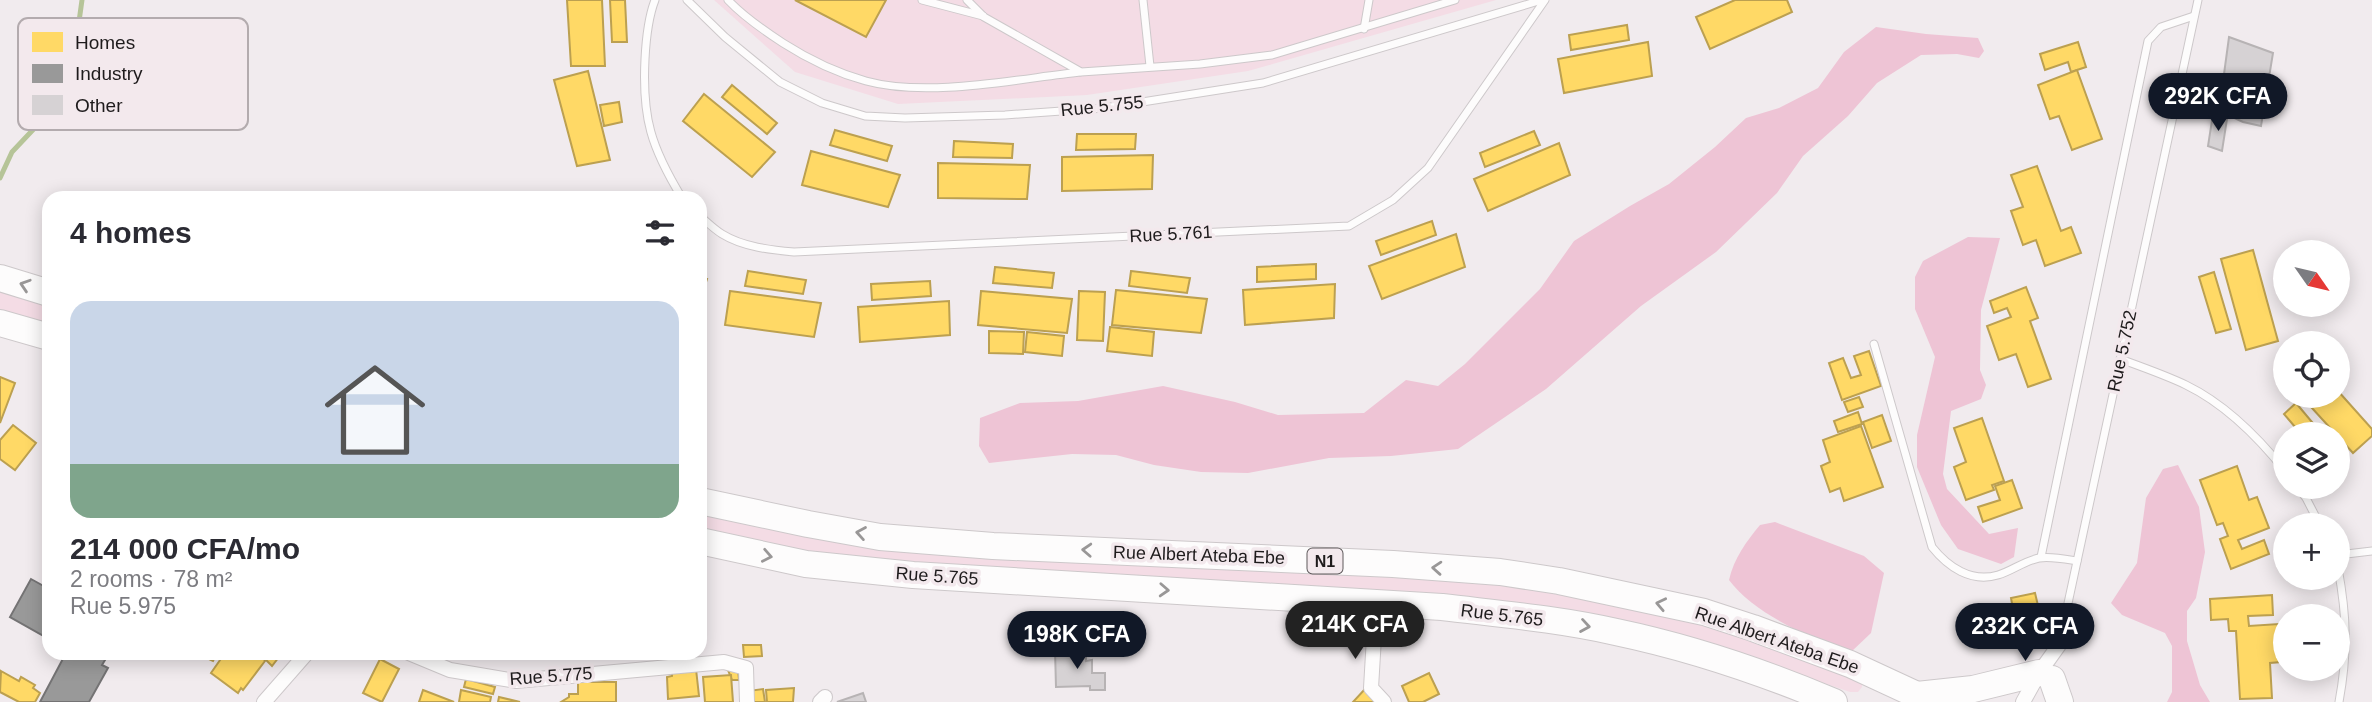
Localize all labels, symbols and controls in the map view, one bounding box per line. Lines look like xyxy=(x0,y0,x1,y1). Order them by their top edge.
legend xyxy=(18,18,248,130)
text: Homes xyxy=(75,32,135,53)
text: Industry xyxy=(75,63,143,84)
pin: 292K CFA xyxy=(2146,74,2290,133)
text: 292K CFA xyxy=(2164,83,2272,109)
street label: Rue 5.755 xyxy=(1060,92,1144,120)
text: Other xyxy=(75,95,123,116)
icon: filters xyxy=(641,214,679,252)
text: 4 homes xyxy=(70,216,192,249)
street label: Rue 5.761 xyxy=(1129,222,1213,246)
north arrow xyxy=(2273,240,2350,317)
map controls xyxy=(2273,240,2350,681)
one-way arrow xyxy=(19,279,31,294)
street label: Rue 5.752 xyxy=(2104,308,2140,394)
button: locate xyxy=(2273,331,2350,408)
icon: home xyxy=(312,347,438,473)
button: layers xyxy=(2273,422,2350,499)
button: + xyxy=(2273,513,2350,590)
one-way arrow xyxy=(855,526,867,541)
text: 214 000 CFA/mo xyxy=(70,532,300,565)
street label: Rue Albert Ateba Ebe xyxy=(1113,542,1285,568)
one-way arrow xyxy=(1082,543,1093,558)
one-way arrow xyxy=(761,548,773,563)
road number: N1 xyxy=(1308,548,1342,574)
one-way arrow xyxy=(1431,560,1442,575)
street label: Rue 5.765 xyxy=(895,563,979,589)
text: 2 rooms · 78 m² xyxy=(70,566,232,592)
one-way arrow xyxy=(1159,582,1170,597)
text: Rue 5.975 xyxy=(70,593,176,619)
one-way arrow xyxy=(1655,597,1667,612)
street label: Rue 5.765 xyxy=(1460,600,1544,630)
pin: 214K CFA xyxy=(1283,602,1427,661)
street label: Rue Albert Ateba Ebe xyxy=(1692,603,1862,677)
pin: 232K CFA xyxy=(1953,604,2097,663)
button: − xyxy=(2273,604,2350,681)
text: 214K CFA xyxy=(1301,611,1409,637)
pin: 198K CFA xyxy=(1005,612,1149,671)
text: 232K CFA xyxy=(1971,613,2079,639)
one-way arrow xyxy=(1580,619,1591,634)
text: 198K CFA xyxy=(1023,621,1131,647)
street label: Rue 5.775 xyxy=(509,663,593,689)

